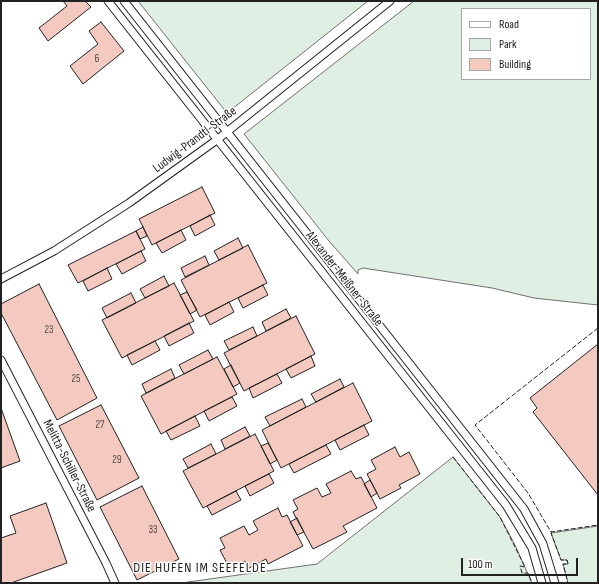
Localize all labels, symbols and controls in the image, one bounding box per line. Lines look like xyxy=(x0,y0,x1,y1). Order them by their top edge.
legend xyxy=(461,8,591,80)
text: Road xyxy=(499,17,519,32)
text: Park xyxy=(499,37,517,52)
house number: 6 xyxy=(95,52,99,66)
text: Building xyxy=(499,57,531,72)
street label: Ludwig-Prandtl-Straße xyxy=(150,104,240,176)
street label: Alexander-Meißner-Straße xyxy=(302,228,386,330)
house number: 23 xyxy=(44,323,54,337)
house number: 25 xyxy=(72,372,80,386)
street label: Melitta-Schiller-Straße xyxy=(39,417,99,515)
house number: 27 xyxy=(96,418,104,432)
house number: 29 xyxy=(112,453,122,467)
house number: 33 xyxy=(148,523,158,537)
scale bar xyxy=(463,550,580,576)
text: 100 m xyxy=(468,557,493,572)
district label: DIE HUFEN IM SEEFELDE xyxy=(133,560,267,576)

